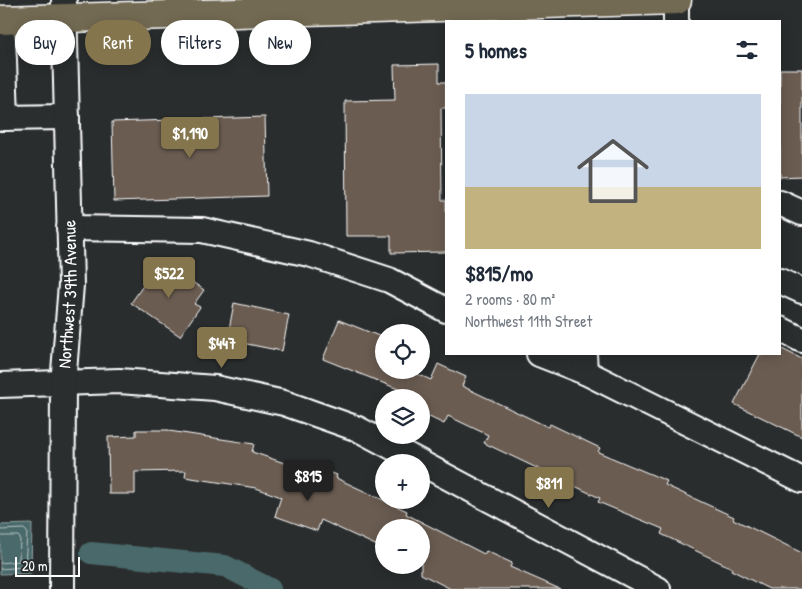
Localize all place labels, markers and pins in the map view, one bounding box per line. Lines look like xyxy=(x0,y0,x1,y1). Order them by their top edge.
pin: $1,190 xyxy=(149,116,231,159)
pin: $522 xyxy=(139,256,199,299)
pin: $447 xyxy=(192,326,252,369)
pin: $815 xyxy=(278,460,338,502)
pin: $811 xyxy=(519,466,579,509)

